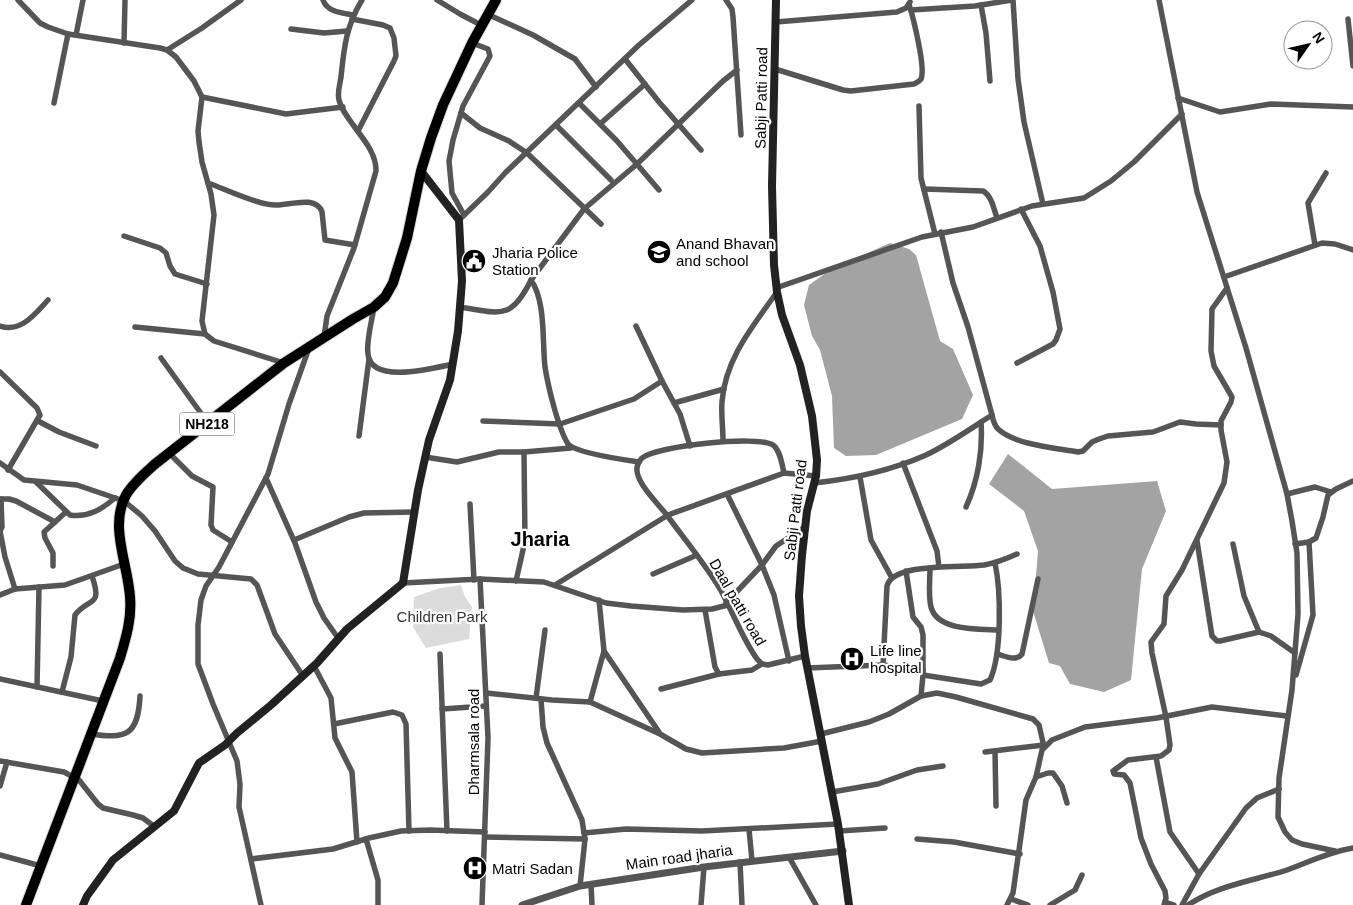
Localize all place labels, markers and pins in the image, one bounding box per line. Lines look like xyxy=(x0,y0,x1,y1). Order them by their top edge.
place label: Anand Bhavan and school xyxy=(676,235,774,269)
school or university icon: Anand Bhavan and school xyxy=(646,239,672,265)
place label: Jharia Police Station xyxy=(492,244,578,278)
public building icon: Jharia Police Station xyxy=(461,248,487,274)
place label: Life line hospital xyxy=(870,642,922,676)
hospital icon: Life line hospital xyxy=(839,646,865,672)
hospital icon: Matri Sadan xyxy=(462,855,488,881)
place label: Matri Sadan xyxy=(492,860,573,877)

